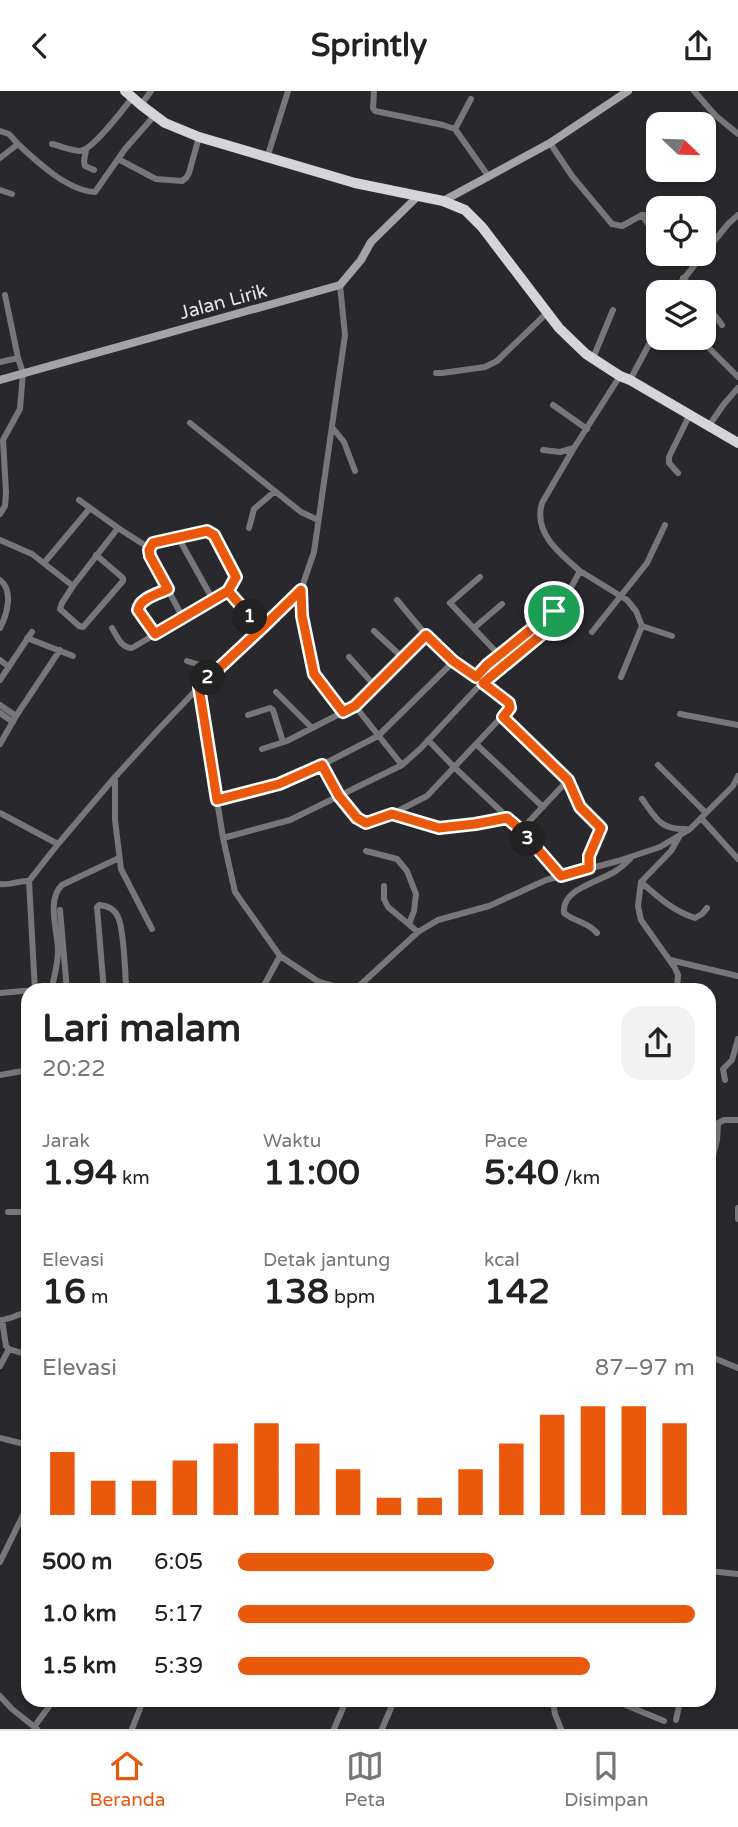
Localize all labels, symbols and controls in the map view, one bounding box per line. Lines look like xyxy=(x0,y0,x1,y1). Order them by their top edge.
icon: back xyxy=(21,27,59,65)
text: Sprintly xyxy=(311,27,427,65)
icon: share xyxy=(679,27,717,65)
north arrow xyxy=(646,112,716,182)
map controls xyxy=(646,112,716,350)
button: locate xyxy=(646,196,716,266)
street label: Jalan Lirik xyxy=(177,280,269,324)
button: layers xyxy=(646,280,716,350)
pin xyxy=(524,581,584,641)
icon: arrive xyxy=(535,592,573,630)
pin: 1 xyxy=(232,599,268,635)
text: 1 xyxy=(244,605,255,627)
pin: 2 xyxy=(190,661,226,695)
text: 2 xyxy=(202,666,213,688)
pin: 3 xyxy=(510,821,546,857)
text: 3 xyxy=(522,827,533,849)
text: Lari malam xyxy=(42,1006,241,1052)
button: share xyxy=(621,1006,695,1080)
text: 20:22 xyxy=(42,1055,106,1083)
text: Jarak xyxy=(42,1130,90,1152)
text: Waktu xyxy=(263,1130,321,1152)
text: Pace xyxy=(484,1130,528,1152)
text: 1.94 xyxy=(42,1152,117,1194)
text: 11:00 xyxy=(263,1152,360,1194)
text: 5:40 xyxy=(484,1152,559,1194)
text: km xyxy=(117,1167,150,1189)
text: /km xyxy=(559,1167,600,1189)
text: Elevasi xyxy=(42,1249,104,1271)
text: Detak jantung xyxy=(263,1249,390,1271)
text: kcal xyxy=(484,1249,520,1271)
text: 16 xyxy=(42,1271,86,1313)
text: 138 xyxy=(263,1271,329,1313)
text: 142 xyxy=(484,1271,550,1313)
text: m xyxy=(86,1286,108,1308)
text: bpm xyxy=(329,1286,375,1308)
text: Elevasi xyxy=(42,1354,117,1382)
text: 87–97 m xyxy=(595,1354,695,1382)
text: 500 m xyxy=(42,1548,112,1576)
text: 6:05 xyxy=(154,1548,203,1576)
text: 1.0 km xyxy=(42,1600,117,1628)
text: 5:17 xyxy=(154,1600,203,1628)
text: 1.5 km xyxy=(42,1652,117,1680)
text: 5:39 xyxy=(154,1652,203,1680)
tab: Beranda xyxy=(89,1747,165,1811)
tab: Peta xyxy=(344,1747,385,1811)
tab: Disimpan xyxy=(564,1747,649,1811)

